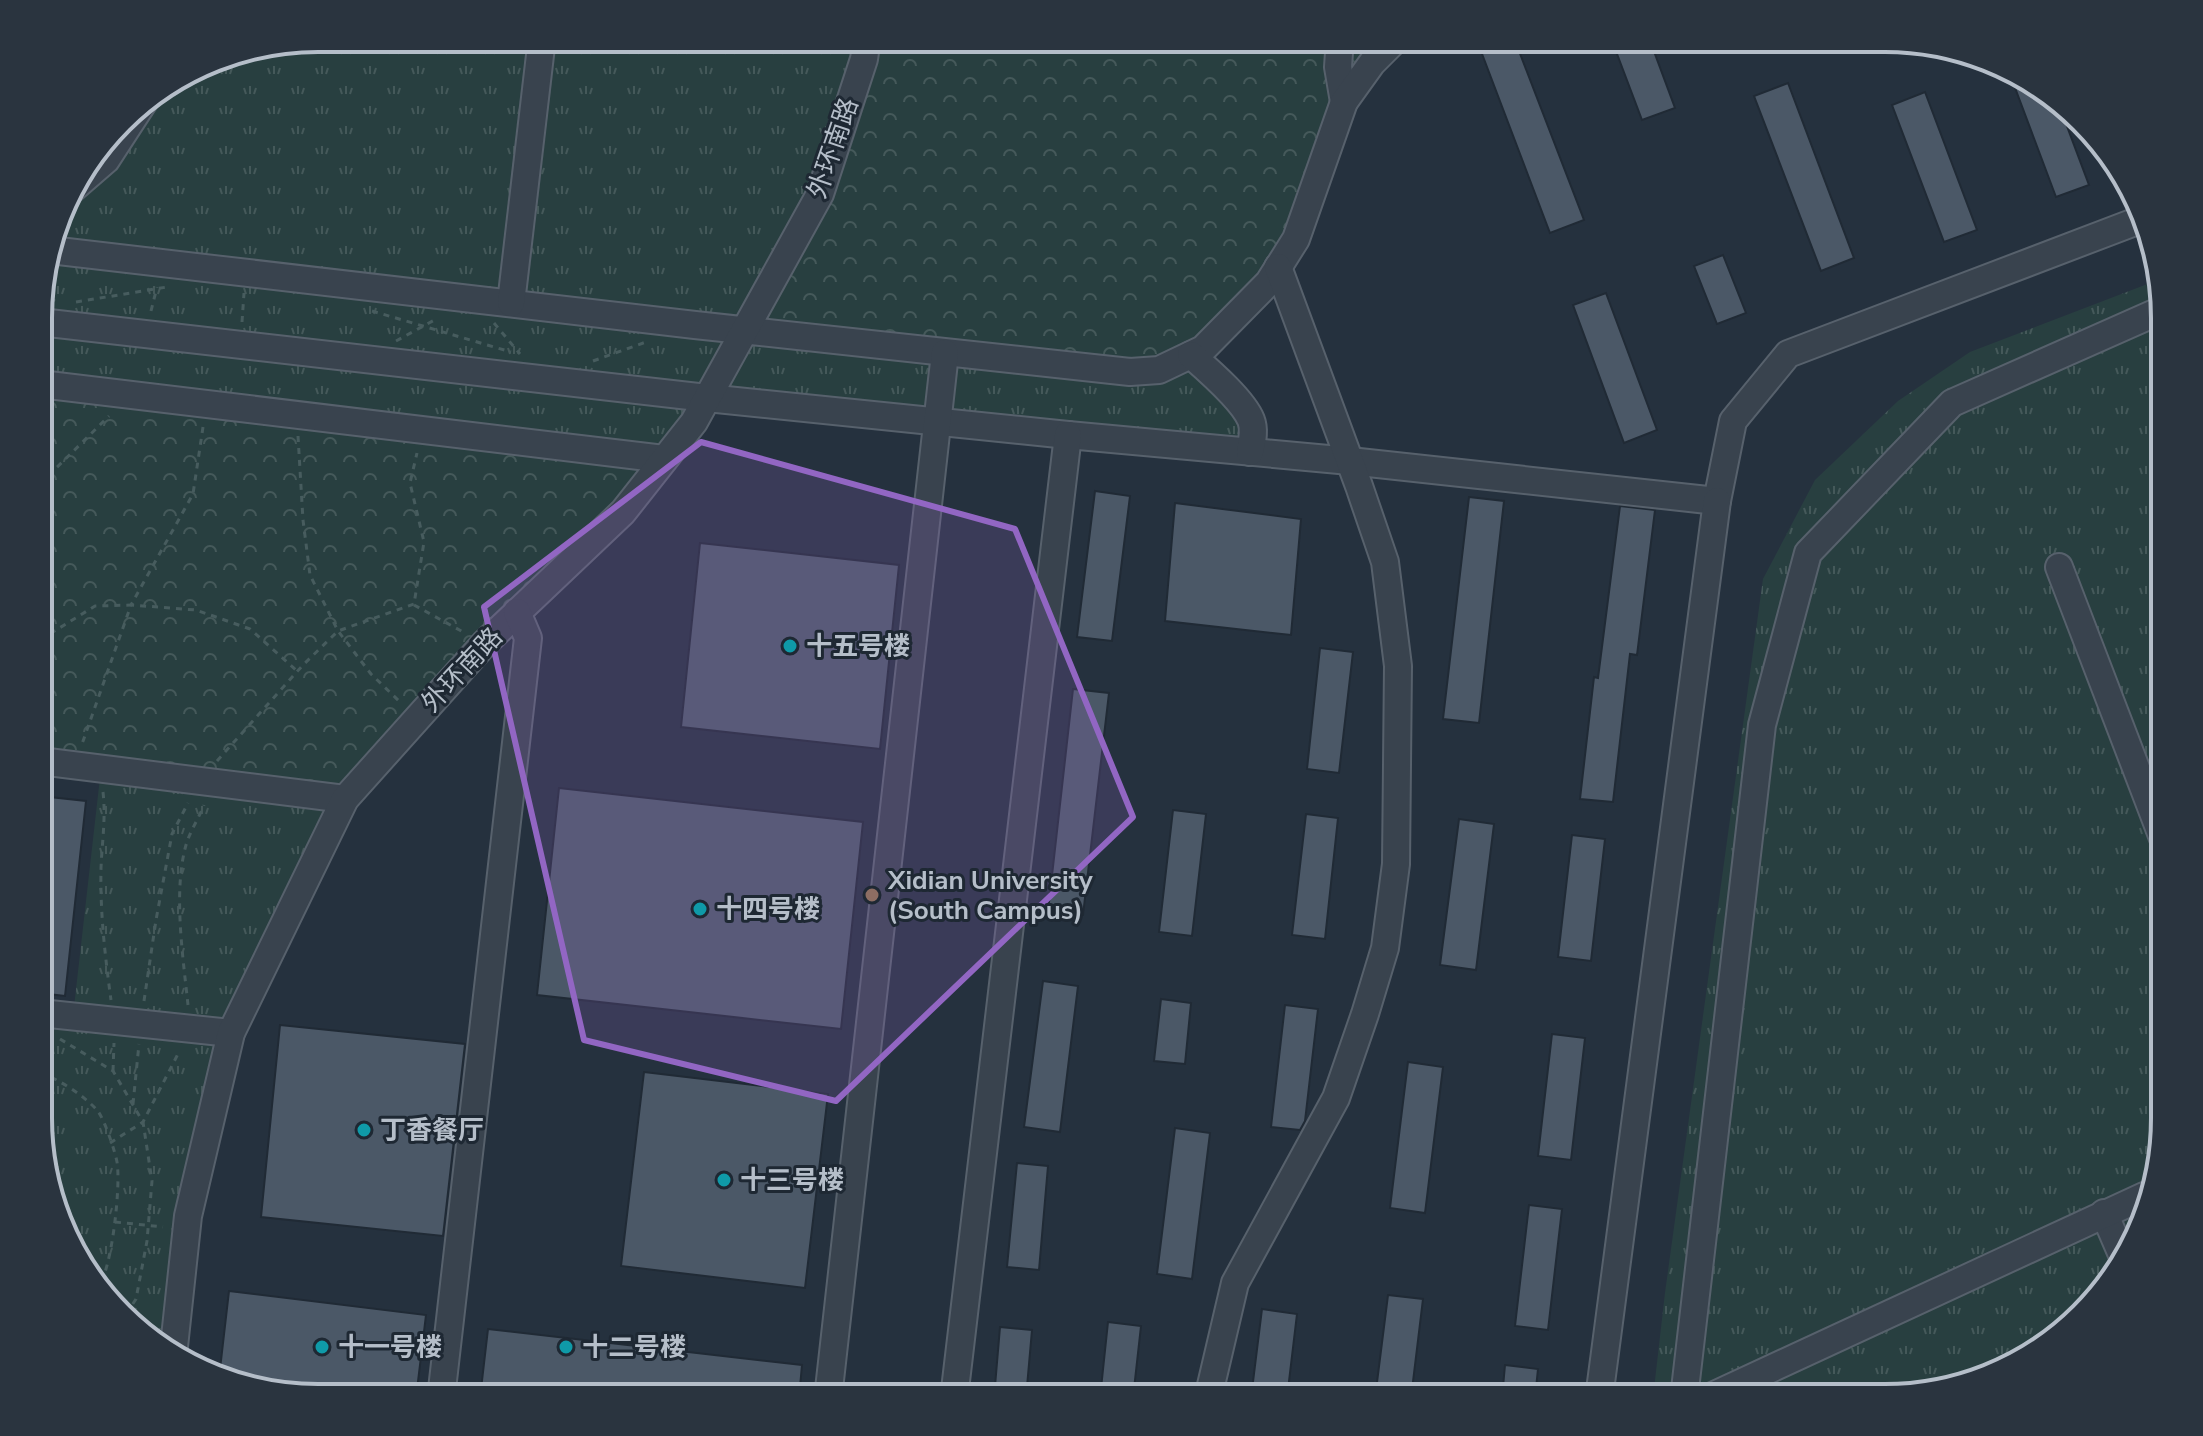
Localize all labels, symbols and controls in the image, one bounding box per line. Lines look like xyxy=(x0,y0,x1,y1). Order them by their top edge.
street label: 外环南路 xyxy=(800,93,866,203)
street label: 外环南路 xyxy=(414,620,510,720)
place label: 十五号楼 xyxy=(806,629,910,664)
marker: 十五号楼 xyxy=(781,637,799,655)
place label: Xidian University (South Campus) xyxy=(887,863,1093,928)
marker: Xidian University (South Campus) xyxy=(863,886,881,904)
place label: 十四号楼 xyxy=(716,892,820,927)
marker: 十四号楼 xyxy=(691,900,709,918)
place label: 丁香餐厅 xyxy=(380,1113,484,1148)
marker: 丁香餐厅 xyxy=(355,1121,373,1139)
place label: 十三号楼 xyxy=(740,1163,844,1198)
marker: 十三号楼 xyxy=(715,1171,733,1189)
place label: 十一号楼 xyxy=(338,1330,442,1365)
place label: 十二号楼 xyxy=(582,1330,686,1365)
marker: 十一号楼 xyxy=(313,1338,331,1356)
marker: 十二号楼 xyxy=(557,1338,575,1356)

